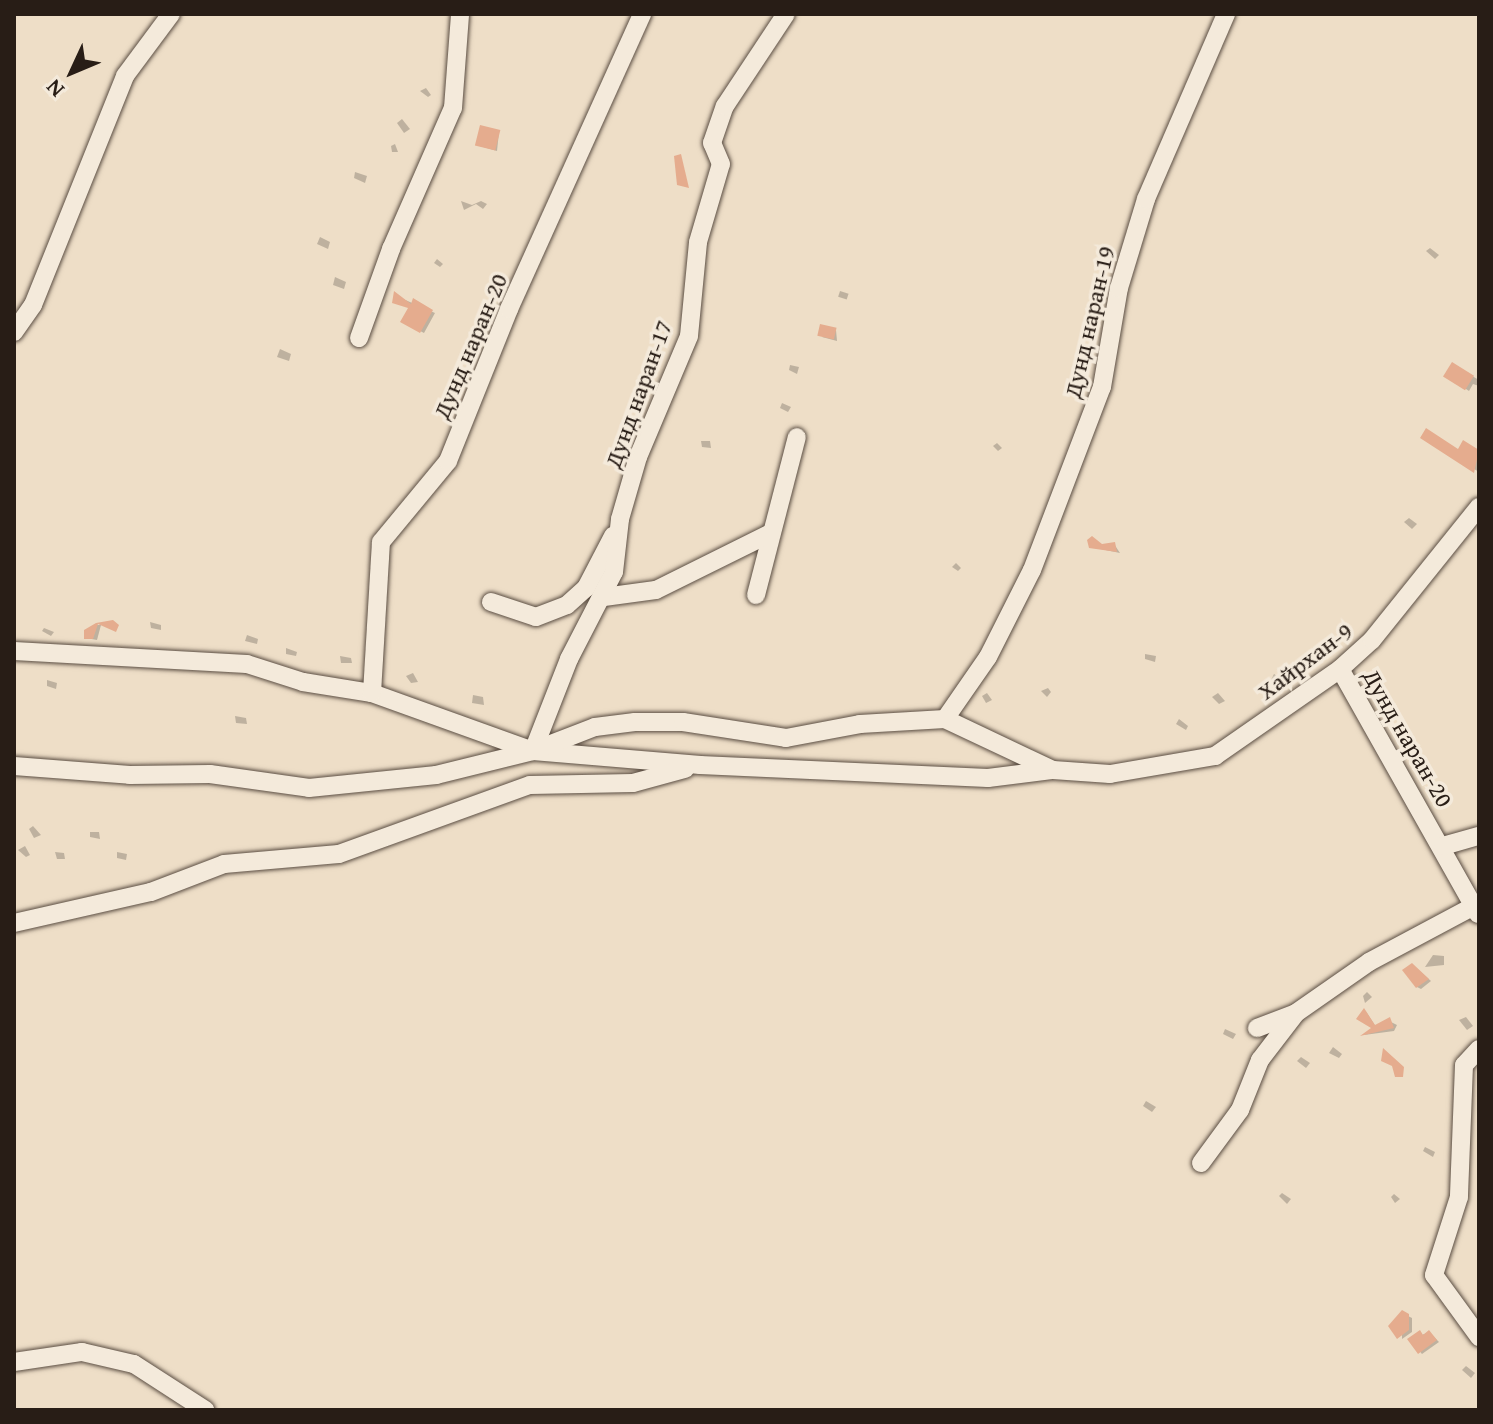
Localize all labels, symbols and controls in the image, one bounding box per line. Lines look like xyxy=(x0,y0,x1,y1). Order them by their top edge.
north arrow xyxy=(32,32,112,112)
text: N xyxy=(38,72,71,105)
street label: Дунд наран-19 xyxy=(1058,243,1120,401)
street label: Дунд наран-20 xyxy=(427,269,513,423)
street label: Дунд наран-17 xyxy=(598,316,678,472)
street label: Хайрхан-9 xyxy=(1252,616,1358,706)
street label: Дунд наран-20 xyxy=(1357,664,1459,812)

